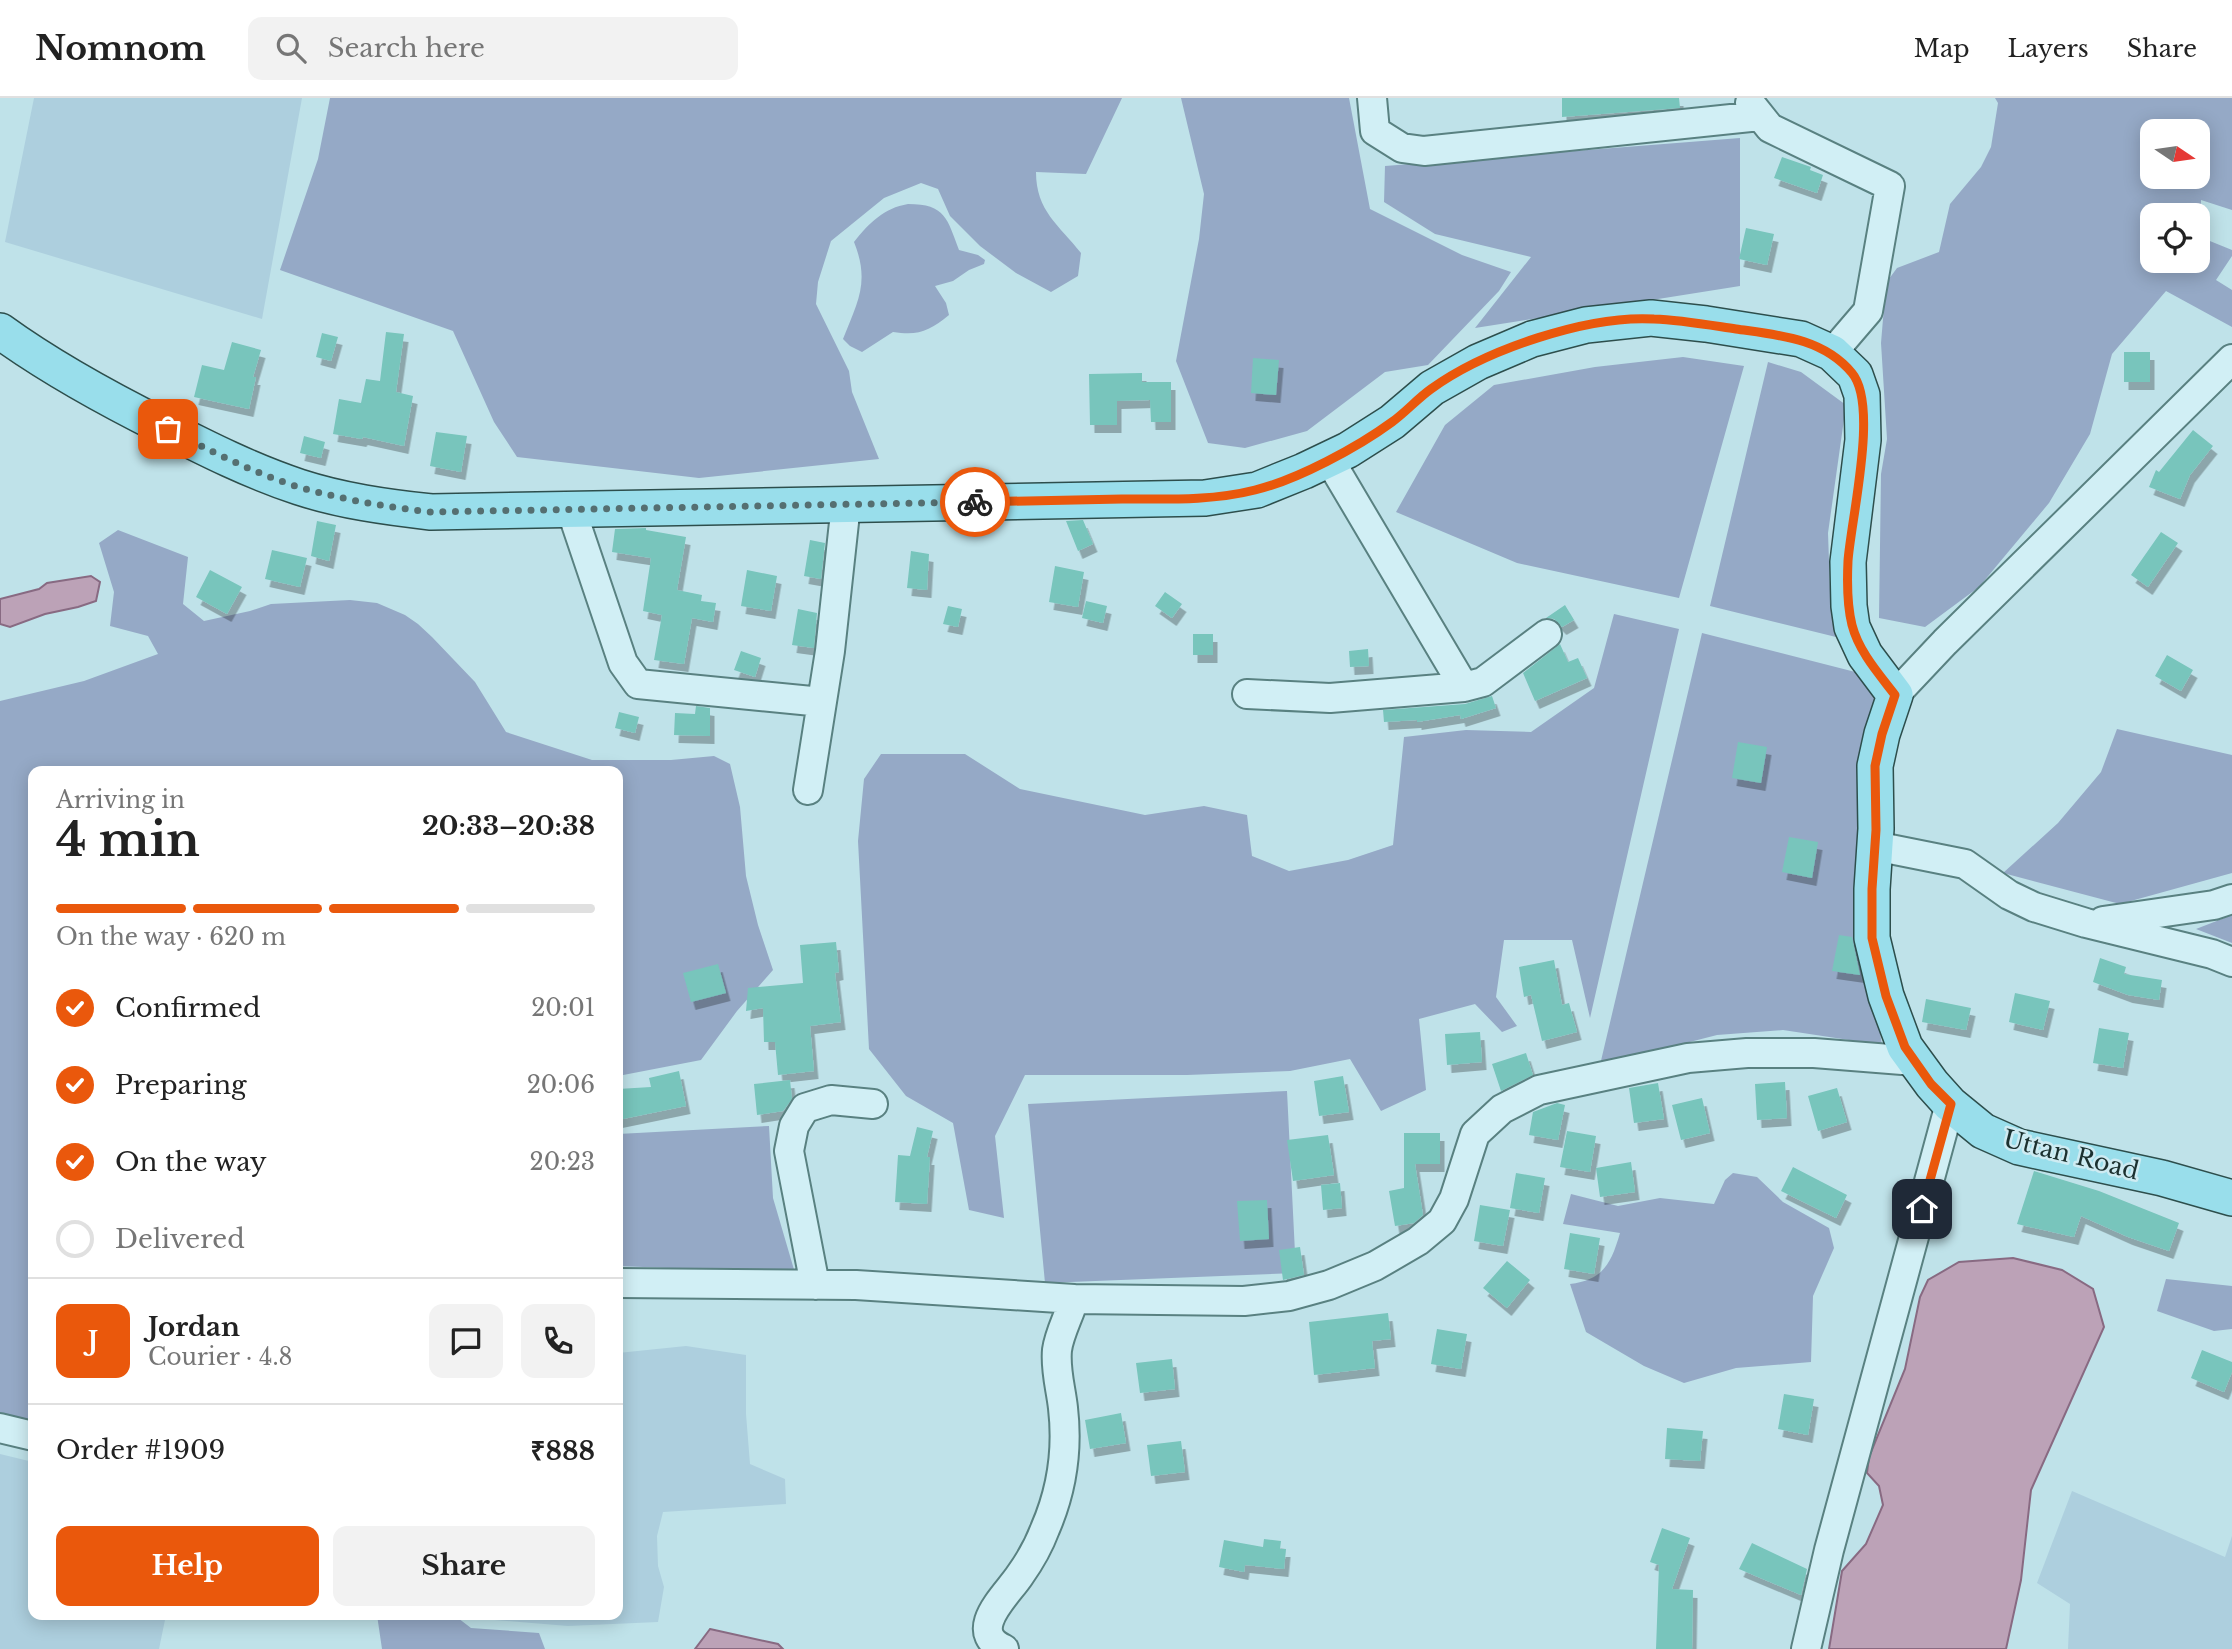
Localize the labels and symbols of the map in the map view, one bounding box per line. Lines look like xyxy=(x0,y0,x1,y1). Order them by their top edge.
north arrow xyxy=(2140,119,2210,189)
pin xyxy=(138,399,198,459)
courier xyxy=(940,467,1010,537)
street label: Uttan Road xyxy=(2000,1124,2142,1185)
pin xyxy=(1892,1179,1952,1239)

